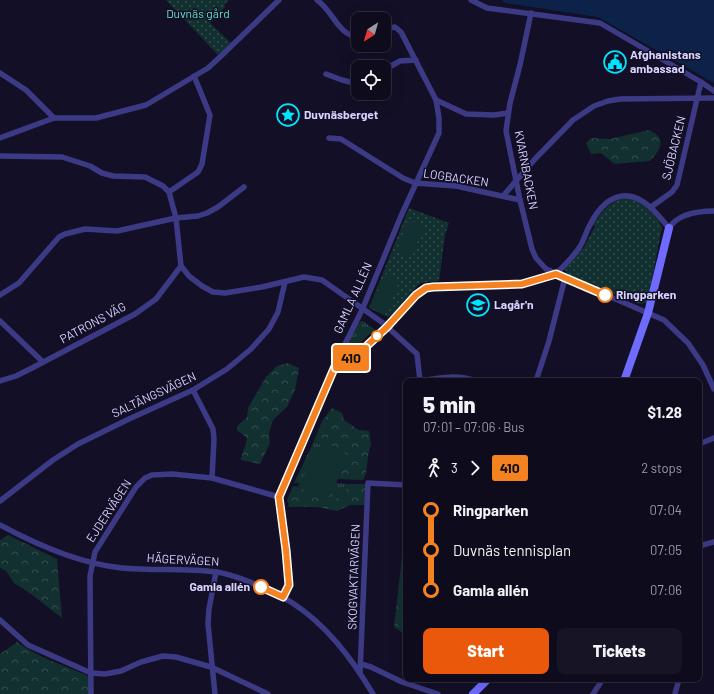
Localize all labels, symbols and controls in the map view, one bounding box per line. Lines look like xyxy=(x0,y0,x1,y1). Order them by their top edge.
park label: Duvnäs gård xyxy=(166,6,230,20)
north arrow xyxy=(351,12,391,52)
map controls xyxy=(351,12,391,100)
place label: Afghanistans ambassad xyxy=(630,47,701,75)
public building icon: Afghanistans ambassad xyxy=(602,49,628,75)
button: locate xyxy=(351,60,391,100)
place icon: Duvnäsberget xyxy=(275,102,301,128)
place label: Duvnäsberget xyxy=(304,107,379,121)
street label: SJÖBACKEN xyxy=(658,114,688,181)
street label: KVARNBACKEN xyxy=(512,129,542,211)
street label: LOGBACKEN xyxy=(422,165,490,189)
street label: GAMLA ALLÉN xyxy=(330,260,374,335)
marker: Ringparken xyxy=(597,287,613,303)
place label: Ringparken xyxy=(616,287,676,301)
school or university icon: Lagår'n xyxy=(465,292,491,318)
place label: Lagår'n xyxy=(494,297,534,311)
street label: PATRONS VÄG xyxy=(57,299,128,345)
unlabelled marker xyxy=(371,330,383,342)
line badge: 410 xyxy=(328,345,374,371)
text: 410 xyxy=(341,349,361,366)
street label: SALTÄNGSVÄGEN xyxy=(109,368,198,420)
text: 5 min xyxy=(423,391,476,417)
text: $1.28 xyxy=(648,403,682,421)
text: 07:01 – 07:06 · Bus xyxy=(423,419,525,435)
icon: walk xyxy=(423,457,445,479)
icon: forward xyxy=(464,457,486,479)
text: 410 xyxy=(500,459,520,476)
text: 3 xyxy=(451,460,458,476)
text: 2 stops xyxy=(641,460,682,476)
street label: EJDERVÄGEN xyxy=(83,476,134,544)
text: Ringparken xyxy=(453,501,528,519)
text: 07:04 xyxy=(650,502,682,518)
street label: SKOGVAKTARVÄGEN xyxy=(344,524,362,630)
text: Duvnäs tennisplan xyxy=(453,541,571,559)
text: 07:05 xyxy=(650,542,682,558)
street label: HÄGERVÄGEN xyxy=(146,550,220,568)
place label: Gamla allén xyxy=(189,579,250,593)
marker: Gamla allén xyxy=(253,579,269,595)
text: Gamla allén xyxy=(453,581,529,599)
text: 07:06 xyxy=(650,582,682,598)
button: Start xyxy=(423,628,549,674)
button: Tickets xyxy=(557,628,682,674)

